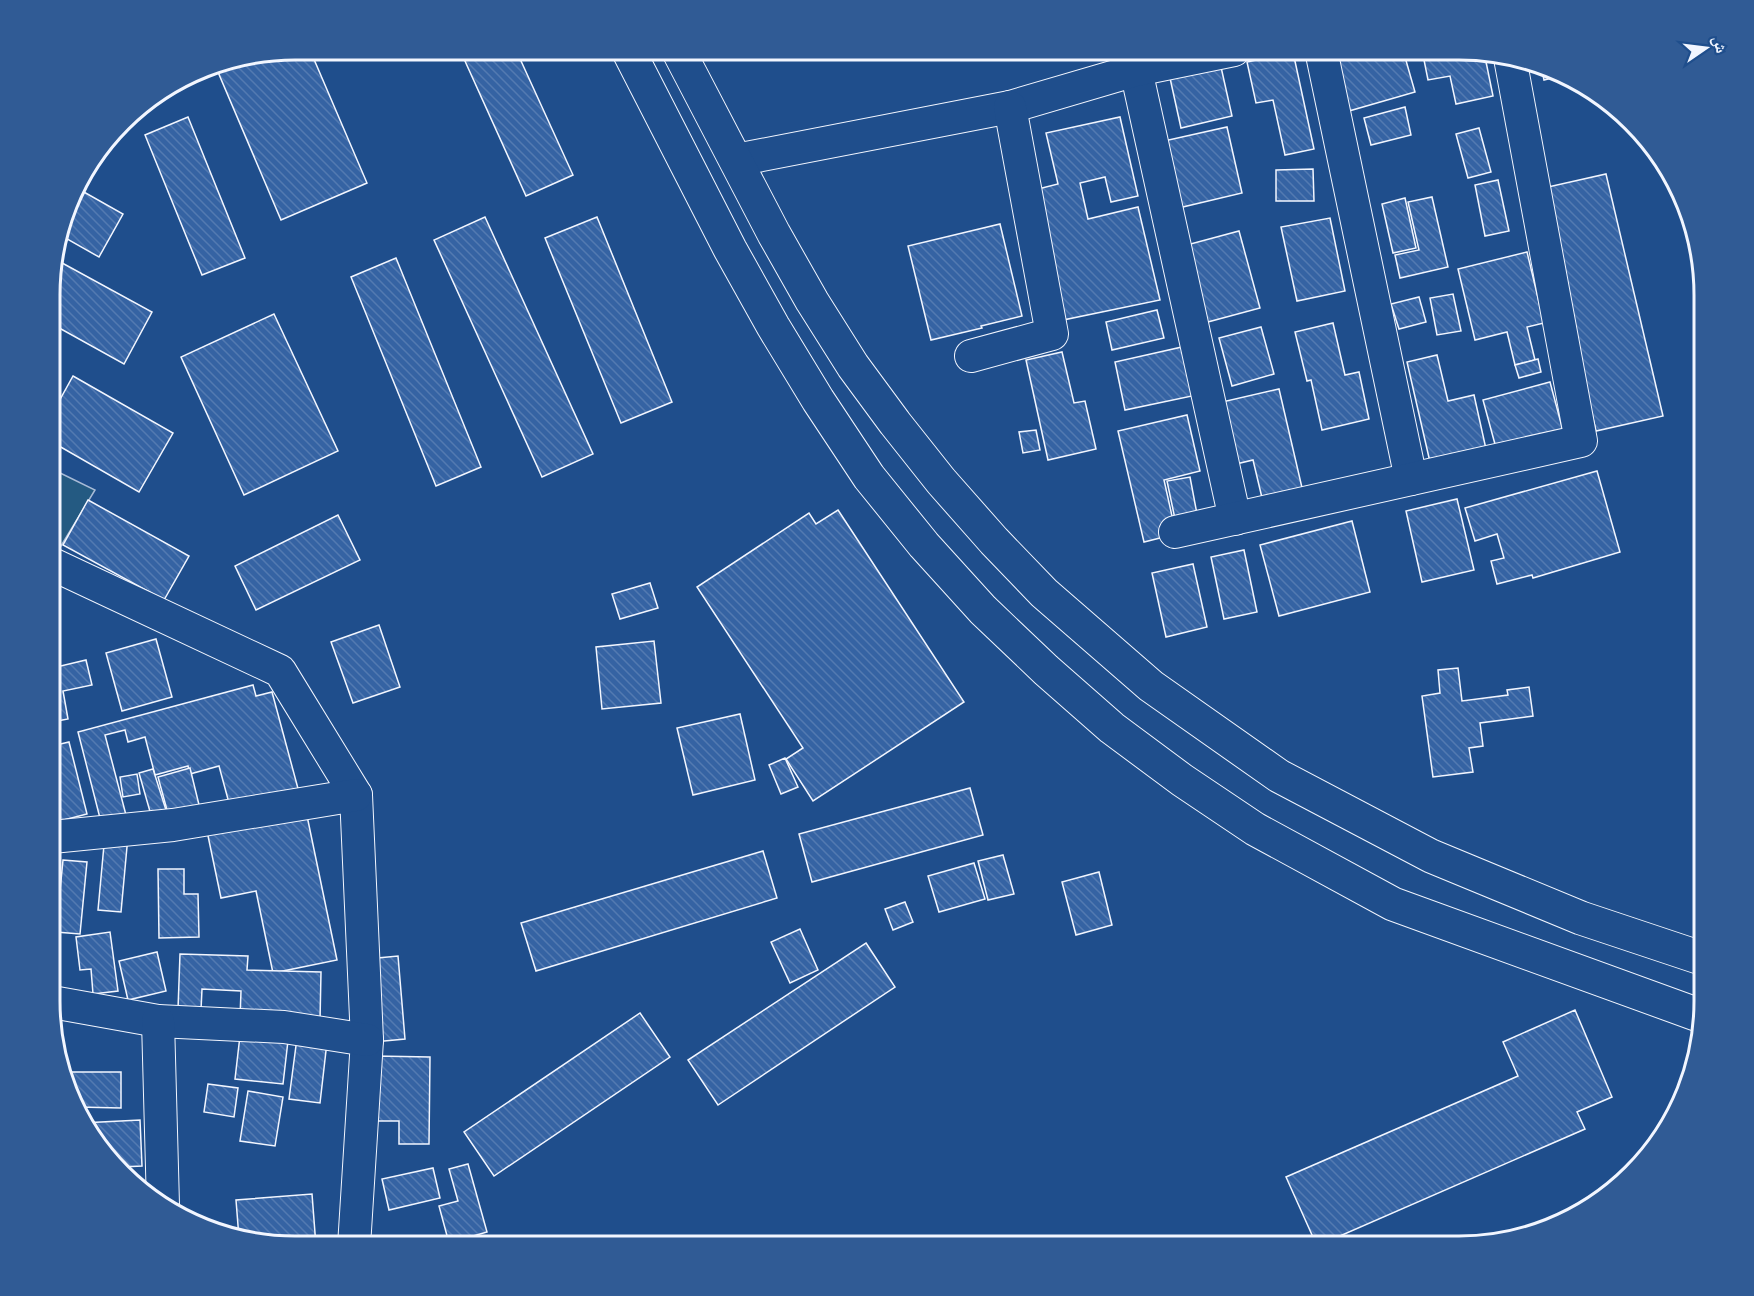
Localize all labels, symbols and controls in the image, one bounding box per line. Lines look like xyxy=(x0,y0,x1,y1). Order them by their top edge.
north arrow xyxy=(1676,18,1736,78)
text: ش xyxy=(1708,33,1733,55)

